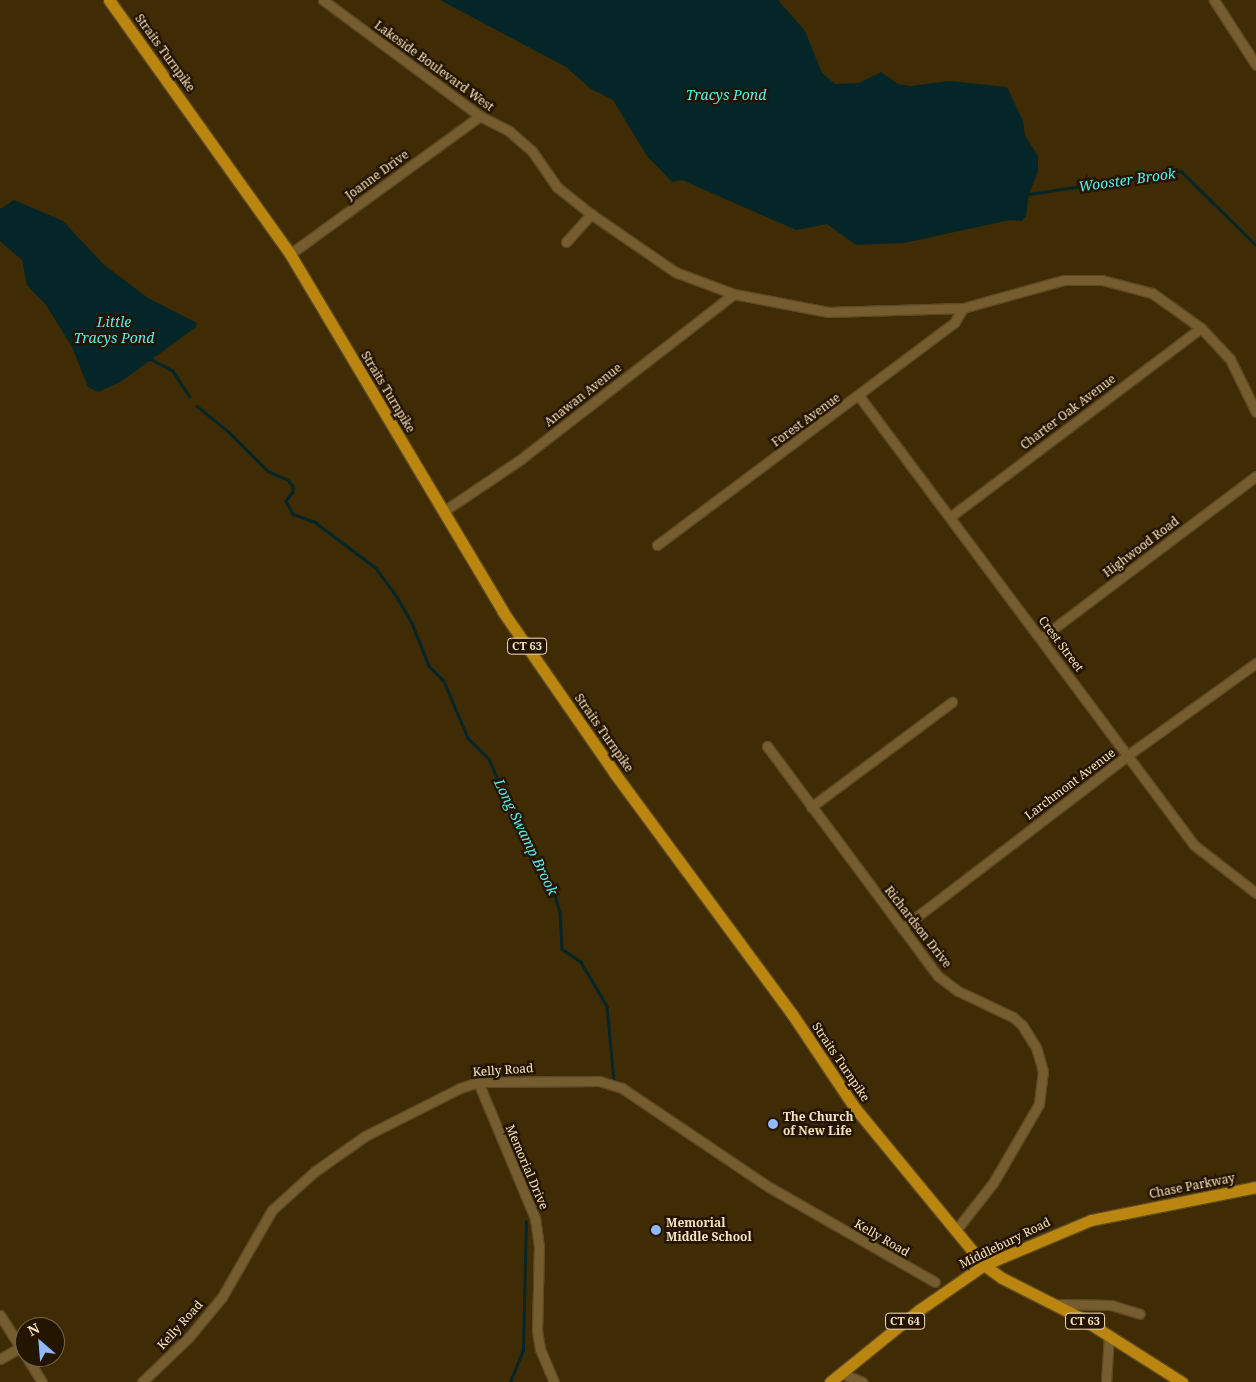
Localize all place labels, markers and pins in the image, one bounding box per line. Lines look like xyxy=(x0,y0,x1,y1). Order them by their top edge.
place label: The Church of New Life xyxy=(783,1110,853,1138)
marker: The Church of New Life xyxy=(767,1118,779,1130)
place label: Memorial Middle School xyxy=(666,1216,752,1244)
marker: Memorial Middle School xyxy=(650,1224,662,1236)

